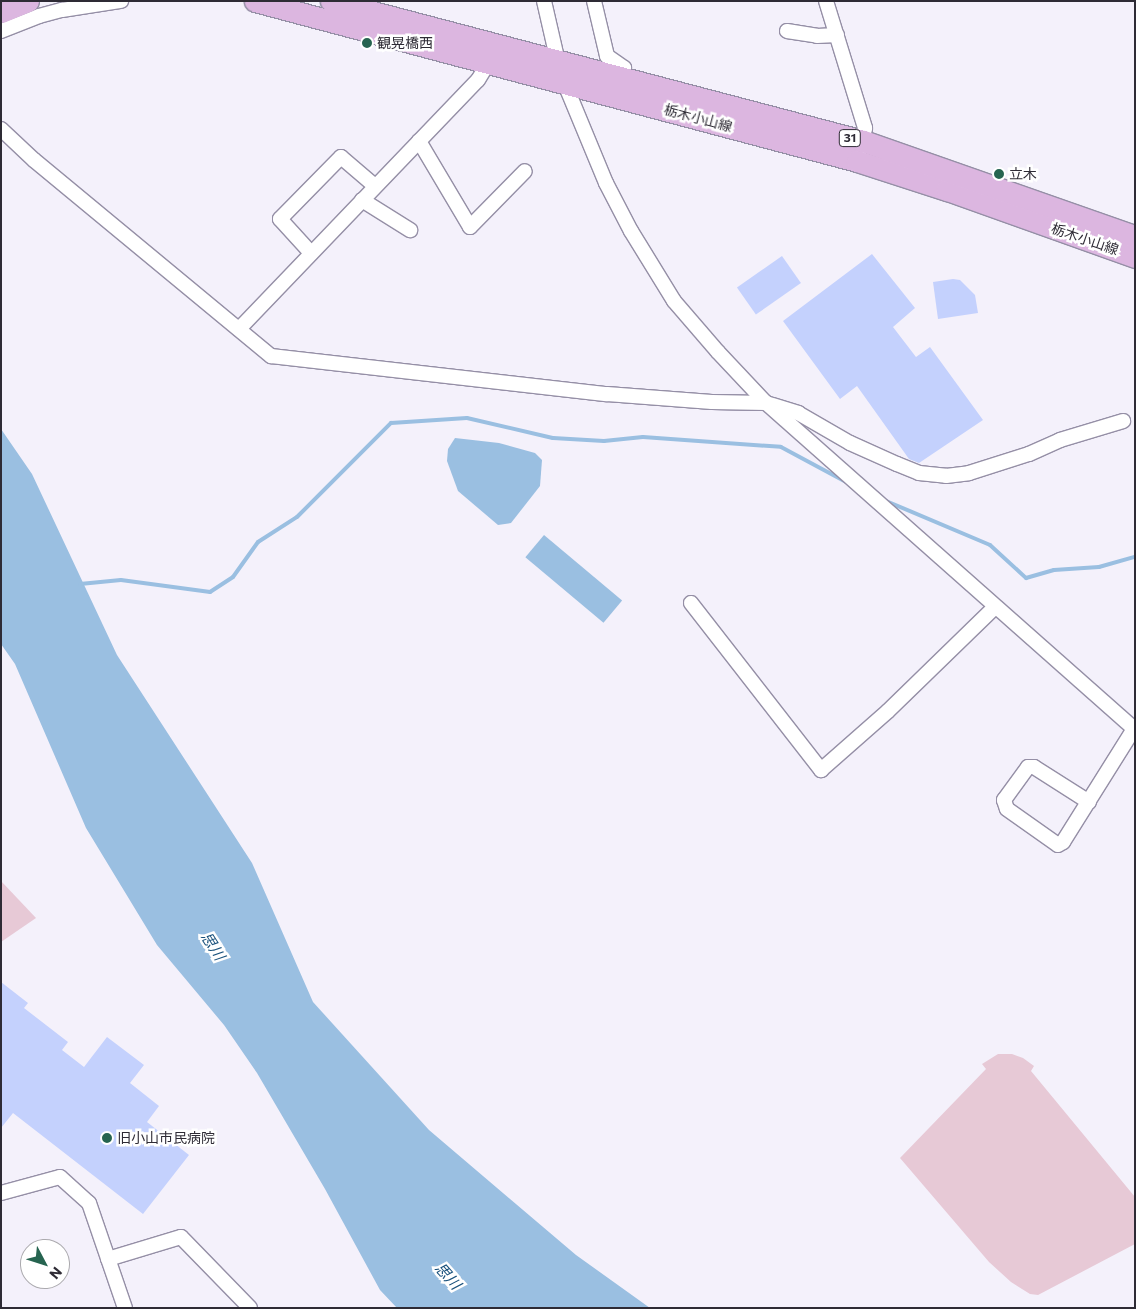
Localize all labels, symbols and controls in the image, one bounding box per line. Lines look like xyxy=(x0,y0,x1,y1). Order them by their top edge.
place label: 観晃橋西 xyxy=(377,35,433,51)
marker: 観晃橋西 xyxy=(361,37,373,49)
street label: 栃木小山線 xyxy=(662,101,734,135)
road number: 31 xyxy=(839,128,861,148)
place label: 立木 xyxy=(1009,166,1037,182)
marker: 立木 xyxy=(993,168,1005,180)
street label: 栃木小山線 xyxy=(1049,220,1121,258)
water label: 思川 xyxy=(197,929,229,963)
place label: 旧小山市民病院 xyxy=(117,1130,215,1146)
marker: 旧小山市民病院 xyxy=(101,1132,113,1144)
north arrow xyxy=(20,1239,70,1289)
water label: 思川 xyxy=(431,1259,465,1293)
text: N xyxy=(46,1264,66,1283)

